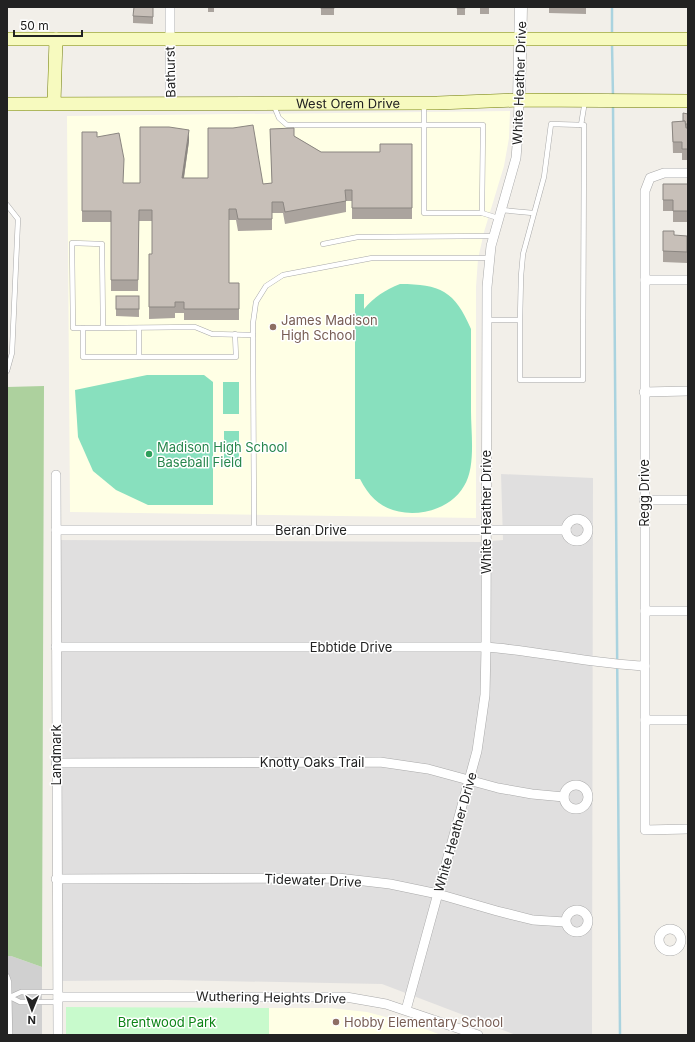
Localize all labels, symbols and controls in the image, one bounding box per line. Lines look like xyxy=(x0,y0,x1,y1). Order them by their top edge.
scale bar xyxy=(14,12,82,38)
text: 50 m xyxy=(20,18,49,33)
street label: White Heather Drive xyxy=(509,21,529,145)
street label: Bathurst xyxy=(162,46,178,98)
street label: West Orem Drive xyxy=(296,95,400,111)
place label: James Madison High School xyxy=(281,312,378,343)
marker: James Madison High School xyxy=(268,322,278,332)
place label: Madison High School Baseball Field xyxy=(157,439,287,470)
marker: Madison High School Baseball Field xyxy=(144,449,154,459)
street label: White Heather Drive xyxy=(478,450,494,574)
street label: Regg Drive xyxy=(636,459,652,527)
street label: Beran Drive xyxy=(275,522,347,538)
street label: Ebbtide Drive xyxy=(310,639,392,655)
street label: Landmark xyxy=(48,724,64,786)
street label: Knotty Oaks Trail xyxy=(260,754,364,770)
street label: White Heather Drive xyxy=(430,770,480,894)
street label: Tidewater Drive xyxy=(264,870,362,890)
street label: Wuthering Heights Drive xyxy=(196,988,346,1006)
north arrow xyxy=(12,990,52,1030)
text: N xyxy=(28,1013,36,1027)
park label: Brentwood Park xyxy=(118,1014,216,1030)
place label: Hobby Elementary School xyxy=(344,1014,503,1030)
marker: Hobby Elementary School xyxy=(331,1017,341,1027)

